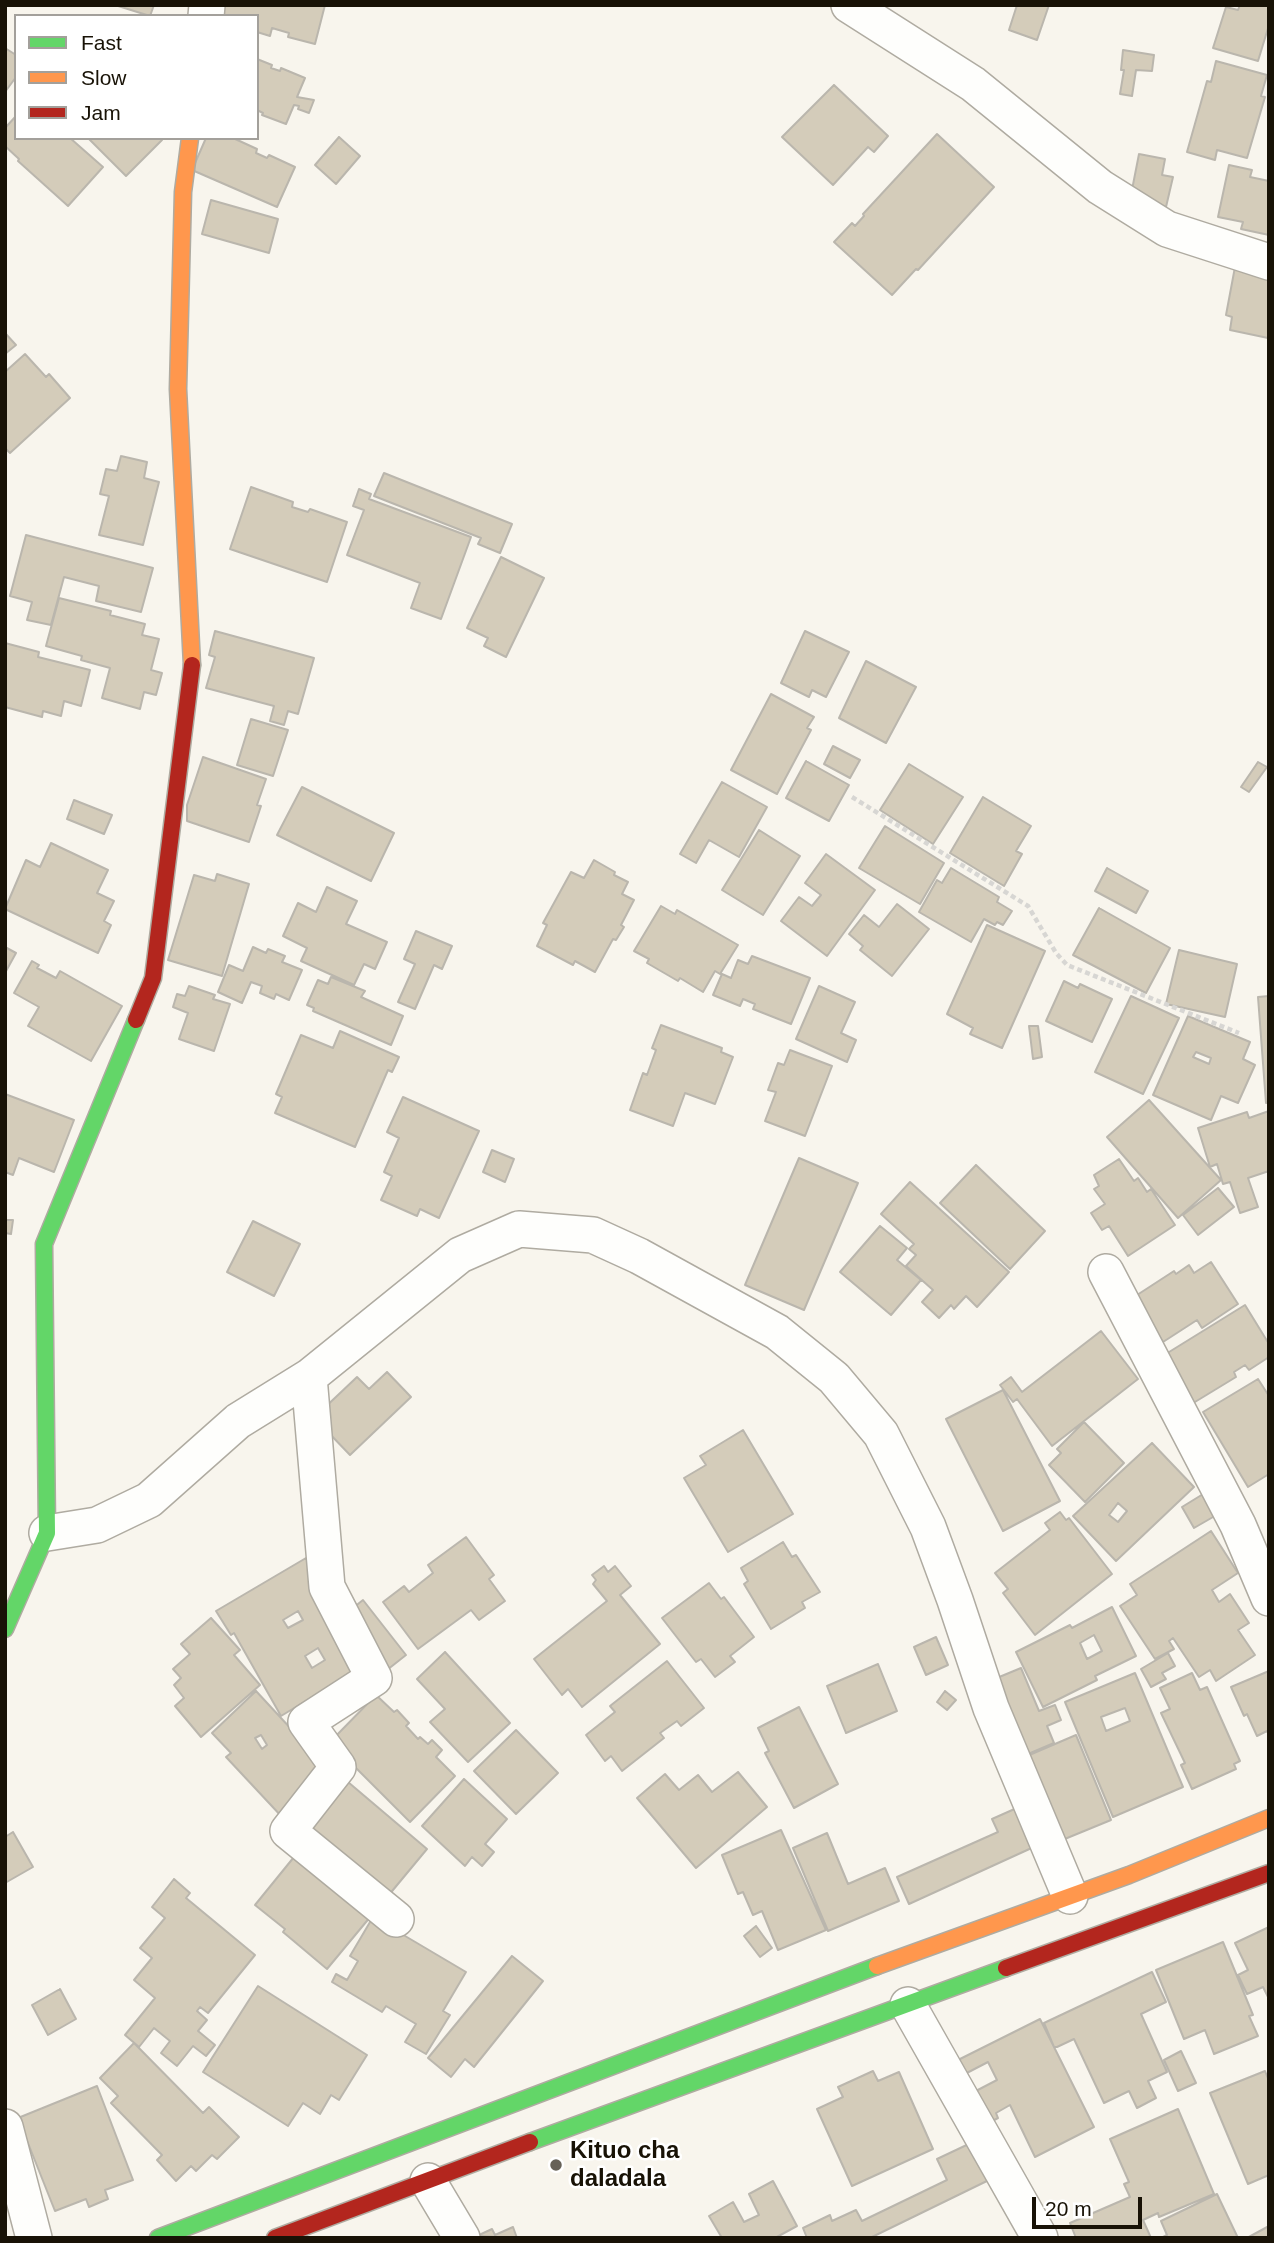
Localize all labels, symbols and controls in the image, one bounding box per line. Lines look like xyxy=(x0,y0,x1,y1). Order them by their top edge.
legend xyxy=(14,14,259,140)
text: Fast xyxy=(81,31,122,54)
text: Slow xyxy=(81,66,127,89)
text: Jam xyxy=(81,101,121,124)
place label: Kituo cha daladala xyxy=(570,2137,679,2193)
marker: Kituo cha daladala xyxy=(548,2157,564,2173)
scale bar xyxy=(1036,2184,1146,2228)
text: 20 m xyxy=(1045,2197,1092,2220)

